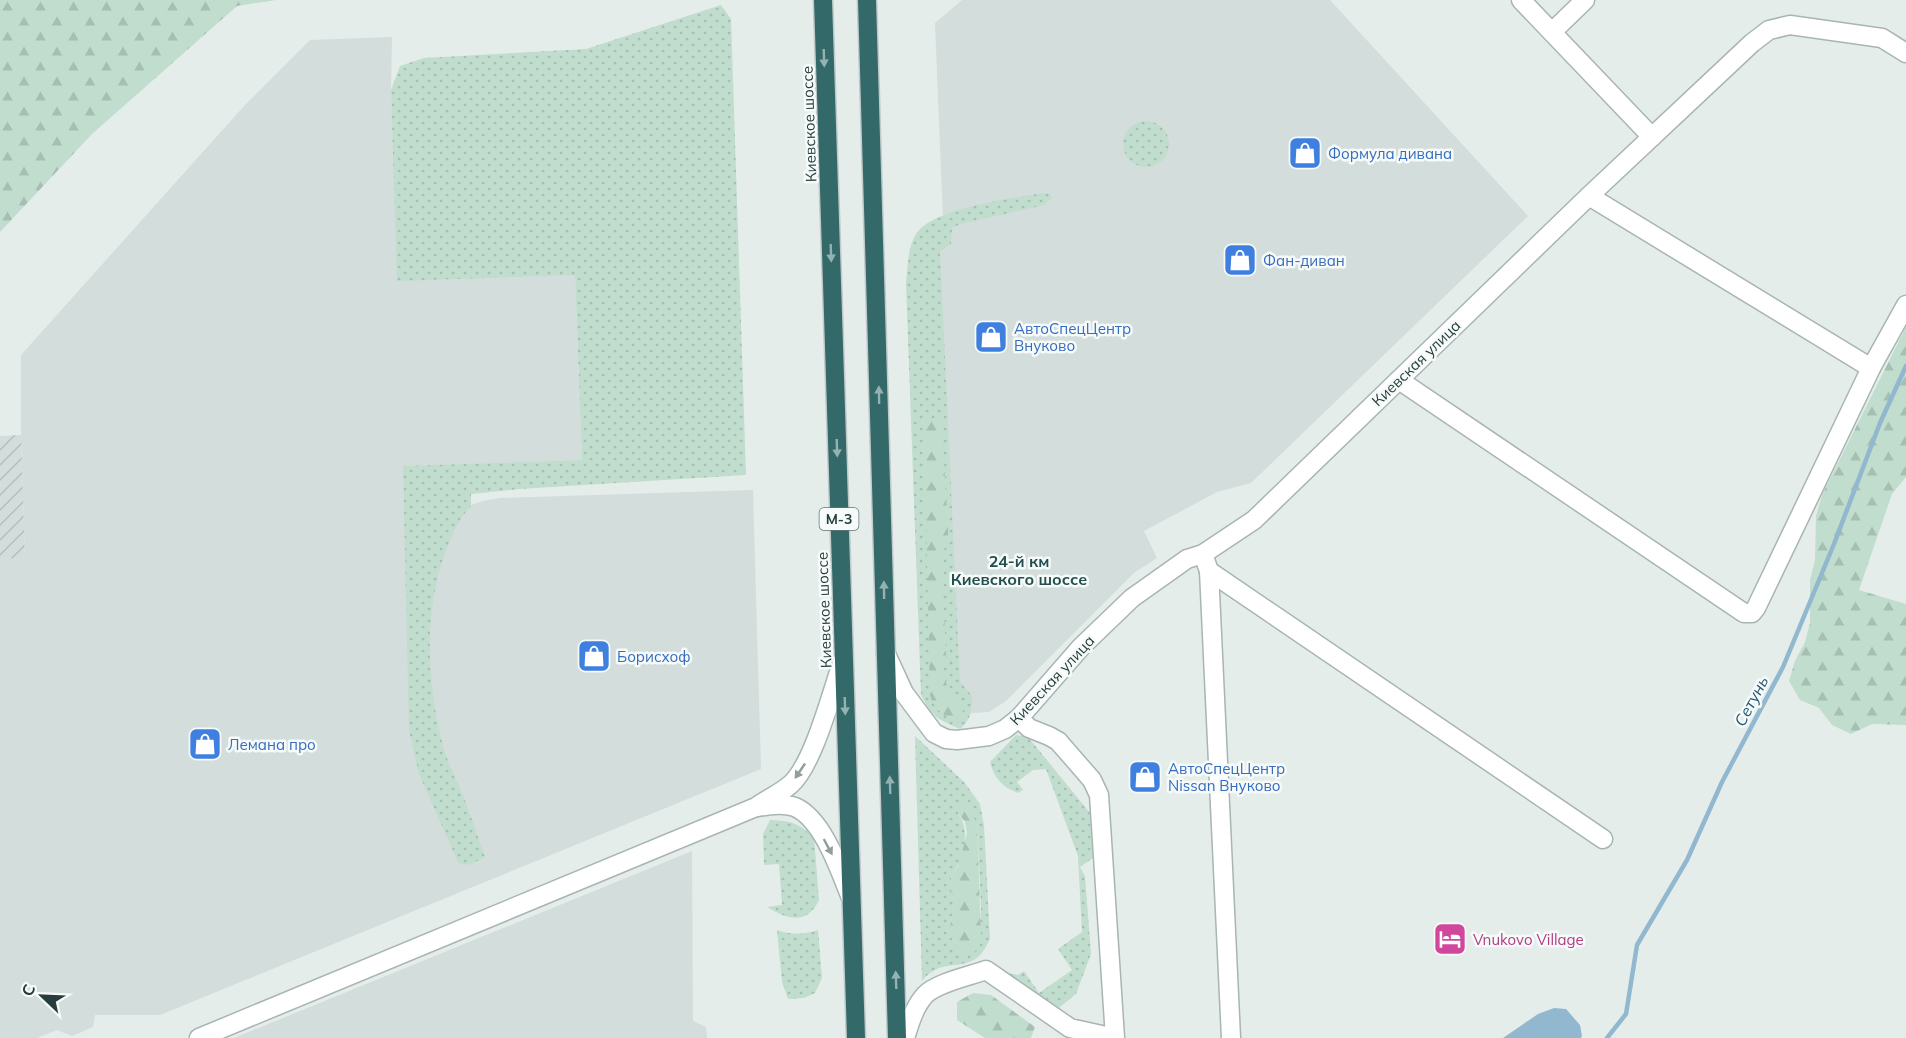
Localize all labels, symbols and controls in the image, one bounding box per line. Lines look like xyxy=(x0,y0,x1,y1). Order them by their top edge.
one-way arrow xyxy=(820,49,829,68)
street label: Киевское шоссе xyxy=(797,65,821,183)
shop icon: Формула дивана xyxy=(1287,135,1323,171)
place label: Формула дивана xyxy=(1328,144,1452,163)
shop icon: Фан-диван xyxy=(1222,242,1258,278)
one-way arrow xyxy=(826,244,835,263)
place label: Фан-диван xyxy=(1263,251,1345,270)
street label: Киевская улица xyxy=(1368,316,1464,410)
shop icon: АвтоСпецЦентр Внуково xyxy=(973,319,1009,355)
place label: АвтоСпецЦентр Внуково xyxy=(1014,319,1131,355)
one-way arrow xyxy=(875,385,884,404)
one-way arrow xyxy=(832,439,842,458)
road number: М-3 xyxy=(820,508,858,530)
street label: Киевское шоссе xyxy=(812,551,836,669)
district label: 24-й км Киевского шоссе xyxy=(951,551,1087,589)
one-way arrow xyxy=(880,580,889,599)
street label: Киевская улица xyxy=(1005,631,1099,729)
shop icon: Борисхоф xyxy=(576,638,612,674)
place label: Борисхоф xyxy=(617,647,691,666)
water label: Сетунь xyxy=(1730,672,1773,730)
one-way arrow xyxy=(841,697,850,716)
shop icon: Лемана про xyxy=(187,726,223,762)
place label: Лемана про xyxy=(228,735,316,754)
shop icon: АвтоСпецЦентр Nissan Внуково xyxy=(1127,759,1163,795)
place label: АвтоСпецЦентр Nissan Внуково xyxy=(1168,759,1285,795)
one-way arrow xyxy=(795,763,806,779)
one-way arrow xyxy=(885,775,895,794)
one-way arrow xyxy=(824,839,833,856)
hotel icon: Vnukovo Village xyxy=(1432,921,1468,957)
place label: Vnukovo Village xyxy=(1473,930,1584,949)
north arrow xyxy=(12,966,72,1026)
one-way arrow xyxy=(891,970,900,989)
text: С xyxy=(17,981,40,999)

